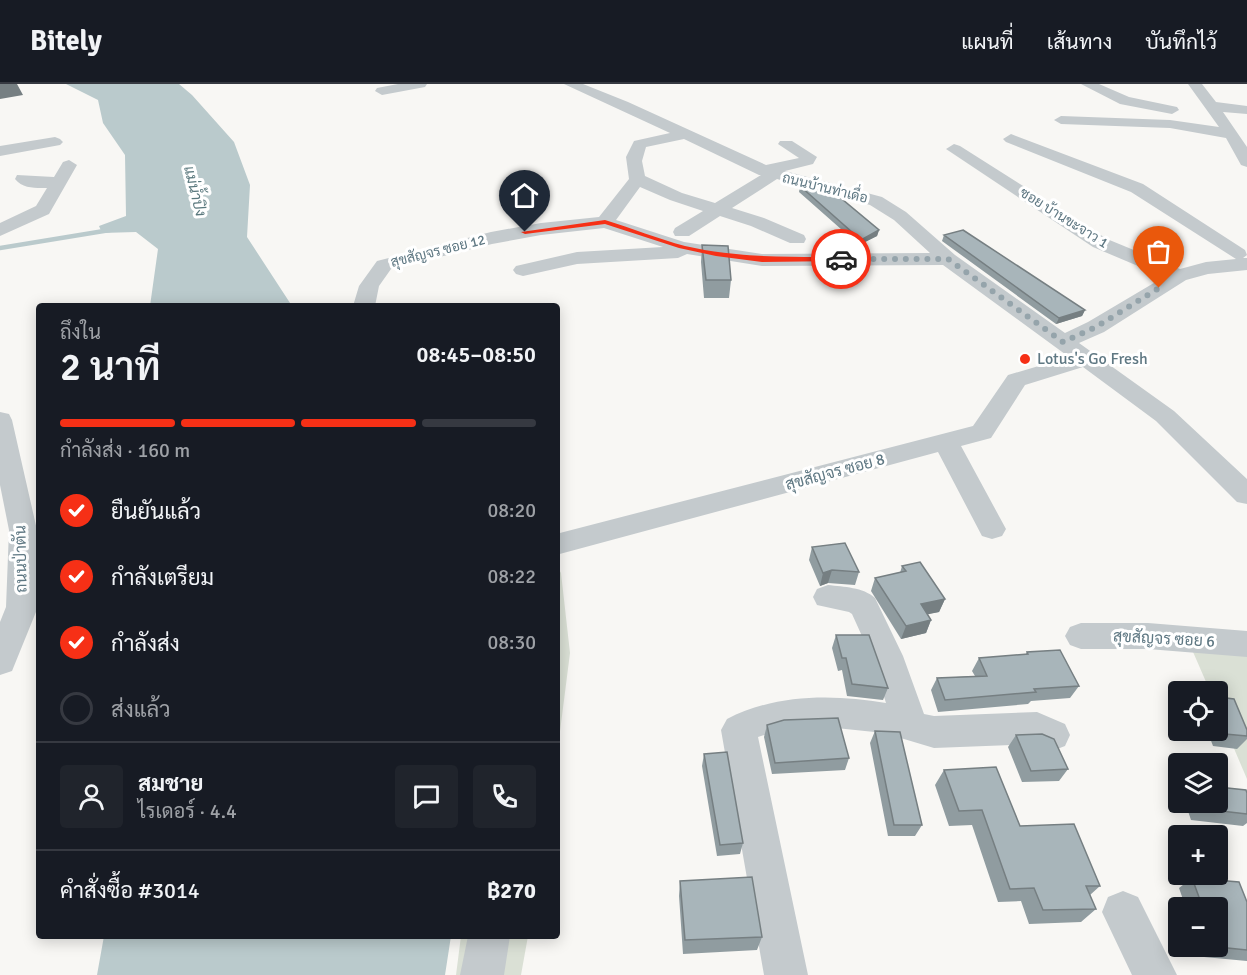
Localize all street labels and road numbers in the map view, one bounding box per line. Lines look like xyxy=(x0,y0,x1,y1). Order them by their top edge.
street label: ถนนบ้านท่าเดื่อ xyxy=(780,165,870,207)
street label: ซอย บ้านขะจาว 1 xyxy=(1017,183,1112,252)
street label: สุขสัญจร ซอย 12 xyxy=(389,231,487,272)
street label: สุขสัญจร ซอย 8 xyxy=(783,448,887,496)
street label: ถนนป่าตัน xyxy=(9,525,32,593)
street label: สุขสัญจร ซอย 6 xyxy=(1112,625,1216,653)

